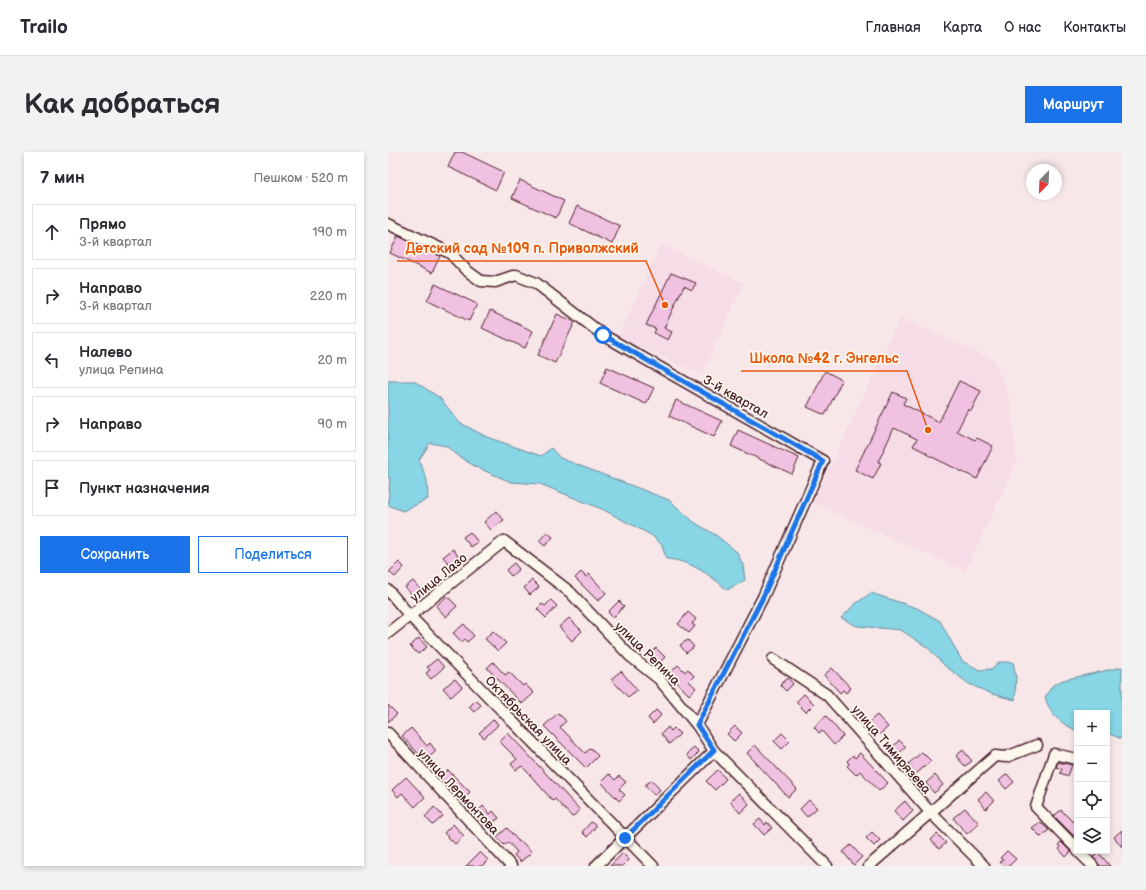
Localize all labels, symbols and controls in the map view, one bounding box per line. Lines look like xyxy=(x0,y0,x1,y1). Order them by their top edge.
text: Trailo xyxy=(20,16,68,39)
text: Главная xyxy=(866,19,921,36)
text: Карта xyxy=(943,19,982,36)
text: О нас xyxy=(1004,19,1041,36)
text: Контакты xyxy=(1063,19,1126,36)
button: Маршрут xyxy=(1025,86,1122,123)
text: Как добраться xyxy=(24,88,221,121)
north arrow xyxy=(1026,164,1062,200)
text: 7 мин xyxy=(40,168,85,188)
text: Пешком · 520 m xyxy=(253,170,348,186)
text: Прямо xyxy=(79,215,126,234)
icon: ahead xyxy=(41,221,63,243)
text: 190 m xyxy=(313,224,347,240)
text: 3-й квартал xyxy=(79,234,152,250)
callout: Детский сад №109 п. Приволжский xyxy=(397,235,646,261)
text: Детский сад №109 п. Приволжский xyxy=(405,240,639,257)
text: Направо xyxy=(79,279,142,298)
icon: right xyxy=(41,285,63,307)
text: 220 m xyxy=(310,288,347,304)
text: 3-й квартал xyxy=(79,298,152,314)
route start xyxy=(594,326,612,344)
text: Налево xyxy=(79,343,132,362)
callout: Школа №42 г. Энгельс xyxy=(741,345,907,371)
icon: left xyxy=(41,349,63,371)
text: Школа №42 г. Энгельс xyxy=(749,350,899,367)
text: 20 m xyxy=(317,352,347,368)
text: улица Репина xyxy=(79,362,164,378)
street label: 3-й квартал xyxy=(700,372,771,422)
icon: right xyxy=(41,413,63,435)
text: Направо xyxy=(79,415,142,434)
text: 90 m xyxy=(318,416,347,432)
icon: arrive xyxy=(41,477,63,499)
text: Пункт назначения xyxy=(79,479,210,498)
button: Сохранить xyxy=(40,536,190,573)
button: Поделиться xyxy=(198,536,348,573)
street label: улица Лазо xyxy=(407,550,470,606)
street label: улица Репина xyxy=(611,619,684,689)
street label: Октябрьская улица xyxy=(482,673,575,769)
street label: улица Тимирязева xyxy=(848,702,934,798)
map controls xyxy=(1074,710,1110,854)
button: + xyxy=(1074,710,1110,746)
street label: улица Лермонтова xyxy=(414,745,503,838)
button: − xyxy=(1074,746,1110,782)
button: locate xyxy=(1074,782,1110,818)
button: layers xyxy=(1074,818,1110,854)
route end xyxy=(616,829,634,847)

